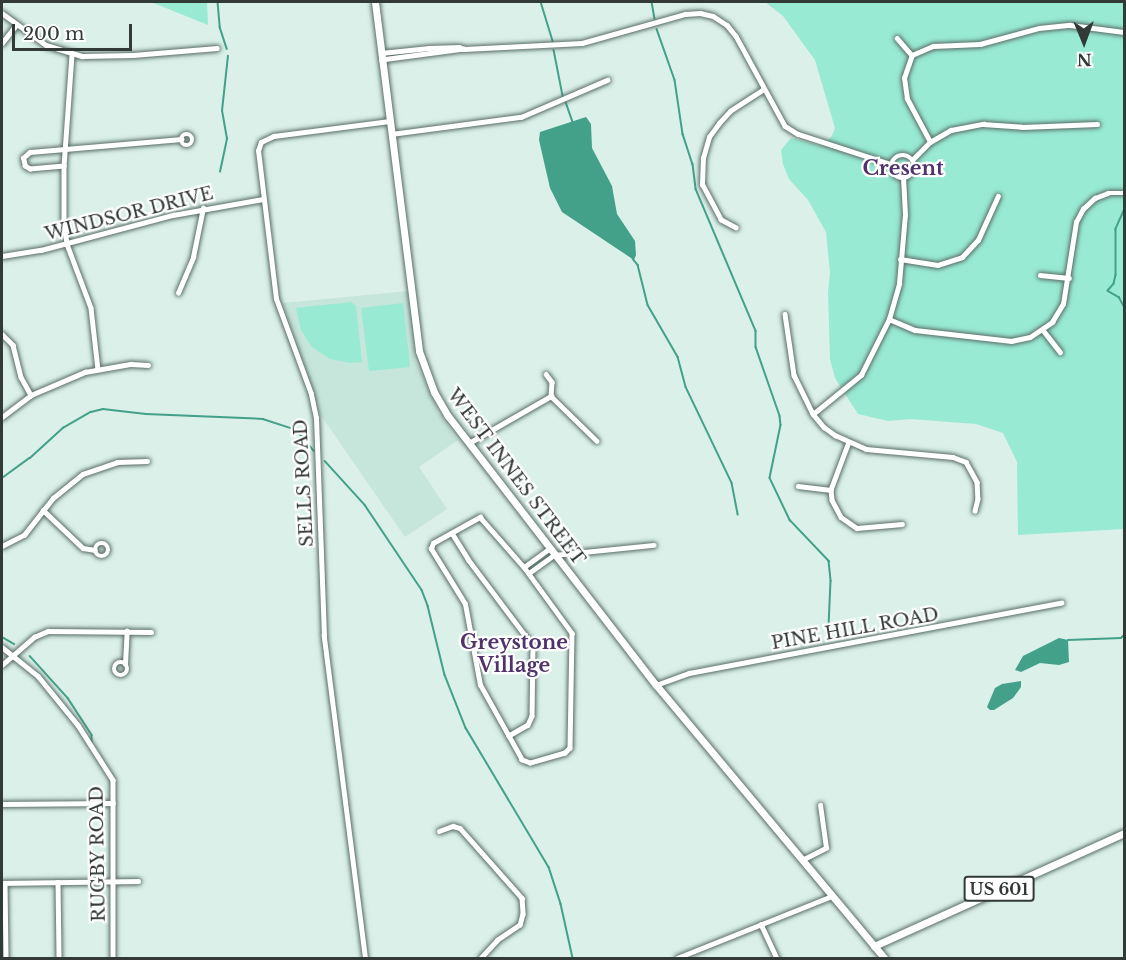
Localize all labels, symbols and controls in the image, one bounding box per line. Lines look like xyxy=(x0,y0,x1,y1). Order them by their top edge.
scale bar xyxy=(15,12,135,50)
north arrow xyxy=(1054,12,1114,72)
text: 200 m xyxy=(23,23,84,45)
text: N xyxy=(1077,50,1092,70)
district label: Cresent xyxy=(862,156,944,180)
street label: WINDSOR DRIVE xyxy=(42,183,216,245)
street label: WEST INNES STREET xyxy=(442,384,590,570)
street label: SELLS ROAD xyxy=(290,419,318,547)
street label: PINE HILL ROAD xyxy=(769,604,941,654)
district label: Greystone Village xyxy=(460,631,568,678)
street label: RUGBY ROAD xyxy=(86,786,110,922)
road number: US 601 xyxy=(963,876,1035,902)

